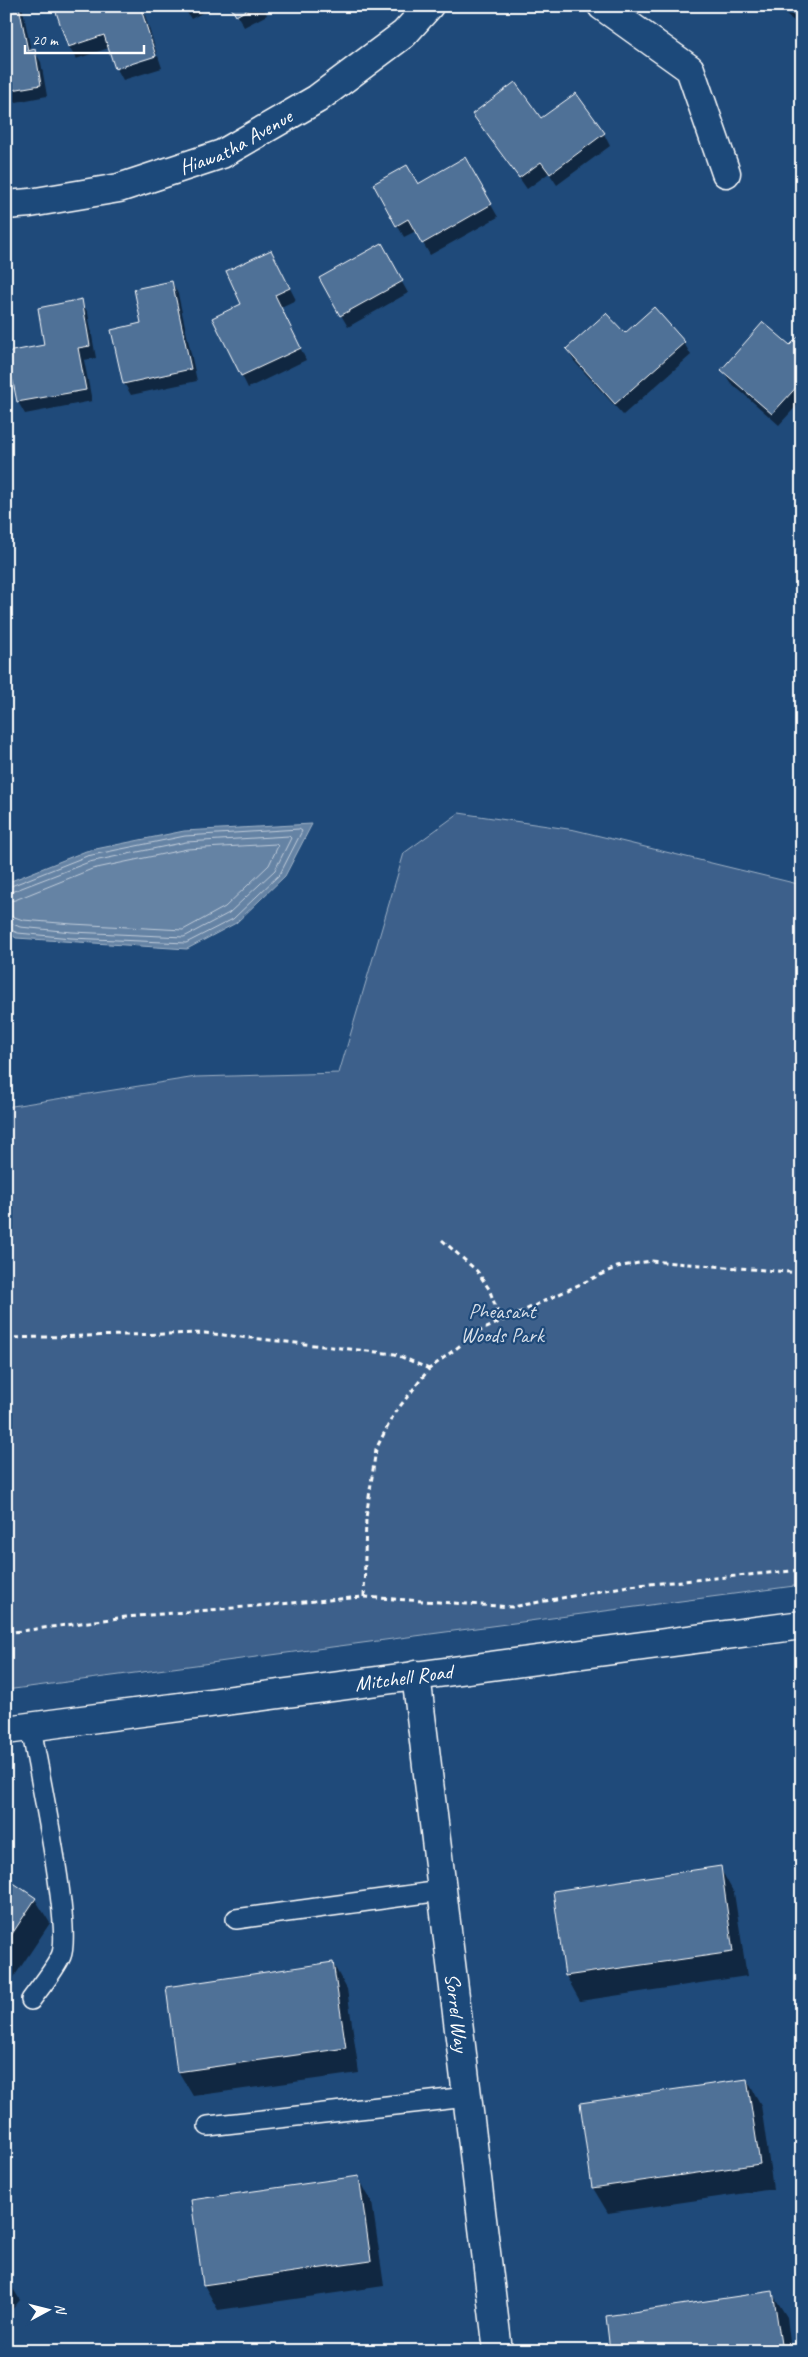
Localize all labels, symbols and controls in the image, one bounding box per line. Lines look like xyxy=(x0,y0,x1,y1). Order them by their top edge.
scale bar xyxy=(25,22,144,54)
text: 20 m xyxy=(32,31,59,50)
street label: Hiawatha Avenue xyxy=(176,102,298,180)
park label: Pheasant Woods Park xyxy=(460,1298,546,1348)
street label: Mitchell Road xyxy=(353,1658,457,1697)
street label: Sorrel Way xyxy=(439,1972,475,2055)
north arrow xyxy=(22,2284,72,2334)
text: N xyxy=(51,2303,70,2316)

